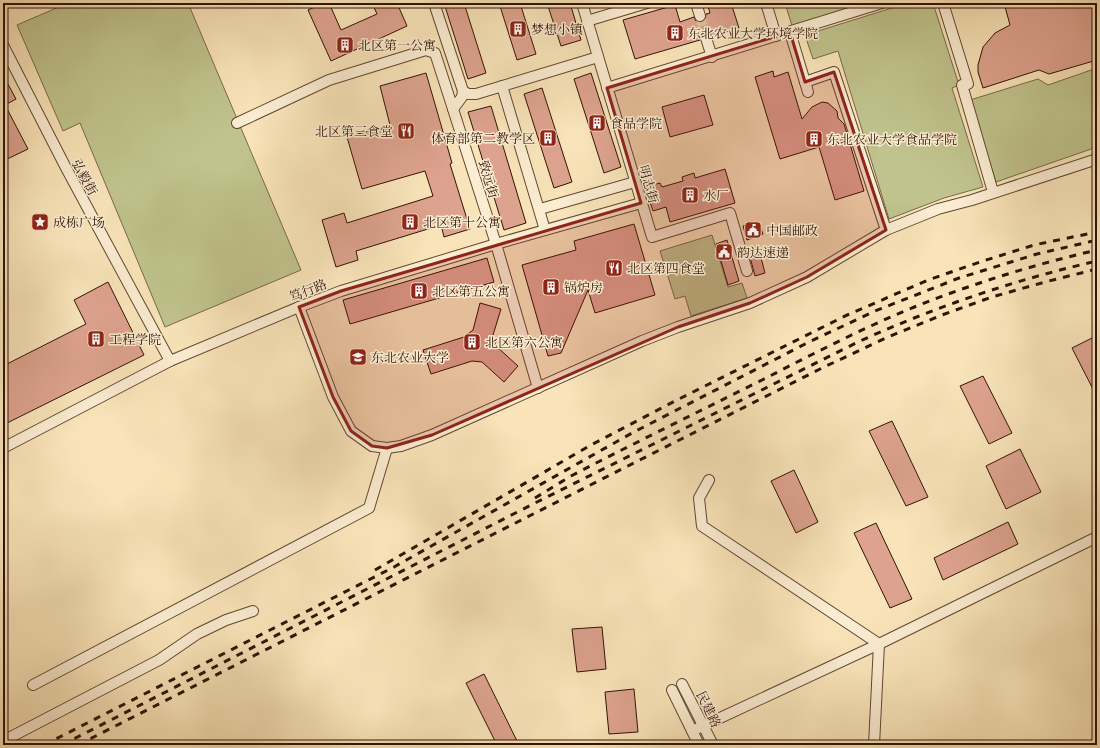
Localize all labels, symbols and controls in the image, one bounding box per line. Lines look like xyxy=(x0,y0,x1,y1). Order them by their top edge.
building icon: 梦想小镇 xyxy=(508,19,528,39)
place label: 梦想小镇 xyxy=(531,22,583,37)
building icon: 东北农业大学环境学院 xyxy=(665,23,685,43)
place label: 东北农业大学环境学院 xyxy=(688,26,818,41)
building icon: 北区第一公寓 xyxy=(335,35,355,55)
place label: 北区第一公寓 xyxy=(358,38,436,53)
building icon: 食品学院 xyxy=(587,113,607,133)
place label: 食品学院 xyxy=(610,116,662,131)
restaurant icon: 北区第三食堂 xyxy=(396,121,416,141)
place label: 北区第三食堂 xyxy=(315,124,393,139)
building icon: 体育部第二教学区 xyxy=(538,128,558,148)
building icon: 东北农业大学食品学院 xyxy=(804,129,824,149)
place label: 体育部第二教学区 xyxy=(431,131,535,146)
place label: 东北农业大学食品学院 xyxy=(827,132,957,147)
street label: 弘毅街 xyxy=(69,156,100,198)
street label: 致远街 xyxy=(476,158,501,200)
street label: 明志街 xyxy=(636,163,661,205)
building icon: 水厂 xyxy=(680,185,700,205)
place label: 水厂 xyxy=(703,188,729,203)
place icon: 成栋广场 xyxy=(30,212,50,232)
building icon: 北区第十公寓 xyxy=(400,212,420,232)
place label: 成栋广场 xyxy=(53,215,105,230)
place label: 北区第十公寓 xyxy=(423,215,501,230)
public building icon: 中国邮政 xyxy=(743,220,763,240)
place label: 中国邮政 xyxy=(766,223,818,238)
public building icon: 韵达速递 xyxy=(714,242,734,262)
place label: 韵达速递 xyxy=(737,245,789,260)
restaurant icon: 北区第四食堂 xyxy=(604,258,624,278)
place label: 北区第四食堂 xyxy=(627,261,705,276)
street label: 笃行路 xyxy=(287,276,329,304)
building icon: 锅炉房 xyxy=(541,277,561,297)
place label: 锅炉房 xyxy=(564,280,603,295)
building icon: 北区第五公寓 xyxy=(409,281,429,301)
place label: 北区第五公寓 xyxy=(432,284,510,299)
building icon: 工程学院 xyxy=(86,329,106,349)
place label: 工程学院 xyxy=(109,332,161,347)
building icon: 北区第六公寓 xyxy=(462,332,482,352)
place label: 北区第六公寓 xyxy=(485,335,563,350)
school or university icon: 东北农业大学 xyxy=(348,347,368,367)
place label: 东北农业大学 xyxy=(371,350,449,365)
street label: 民建路 xyxy=(693,688,724,730)

